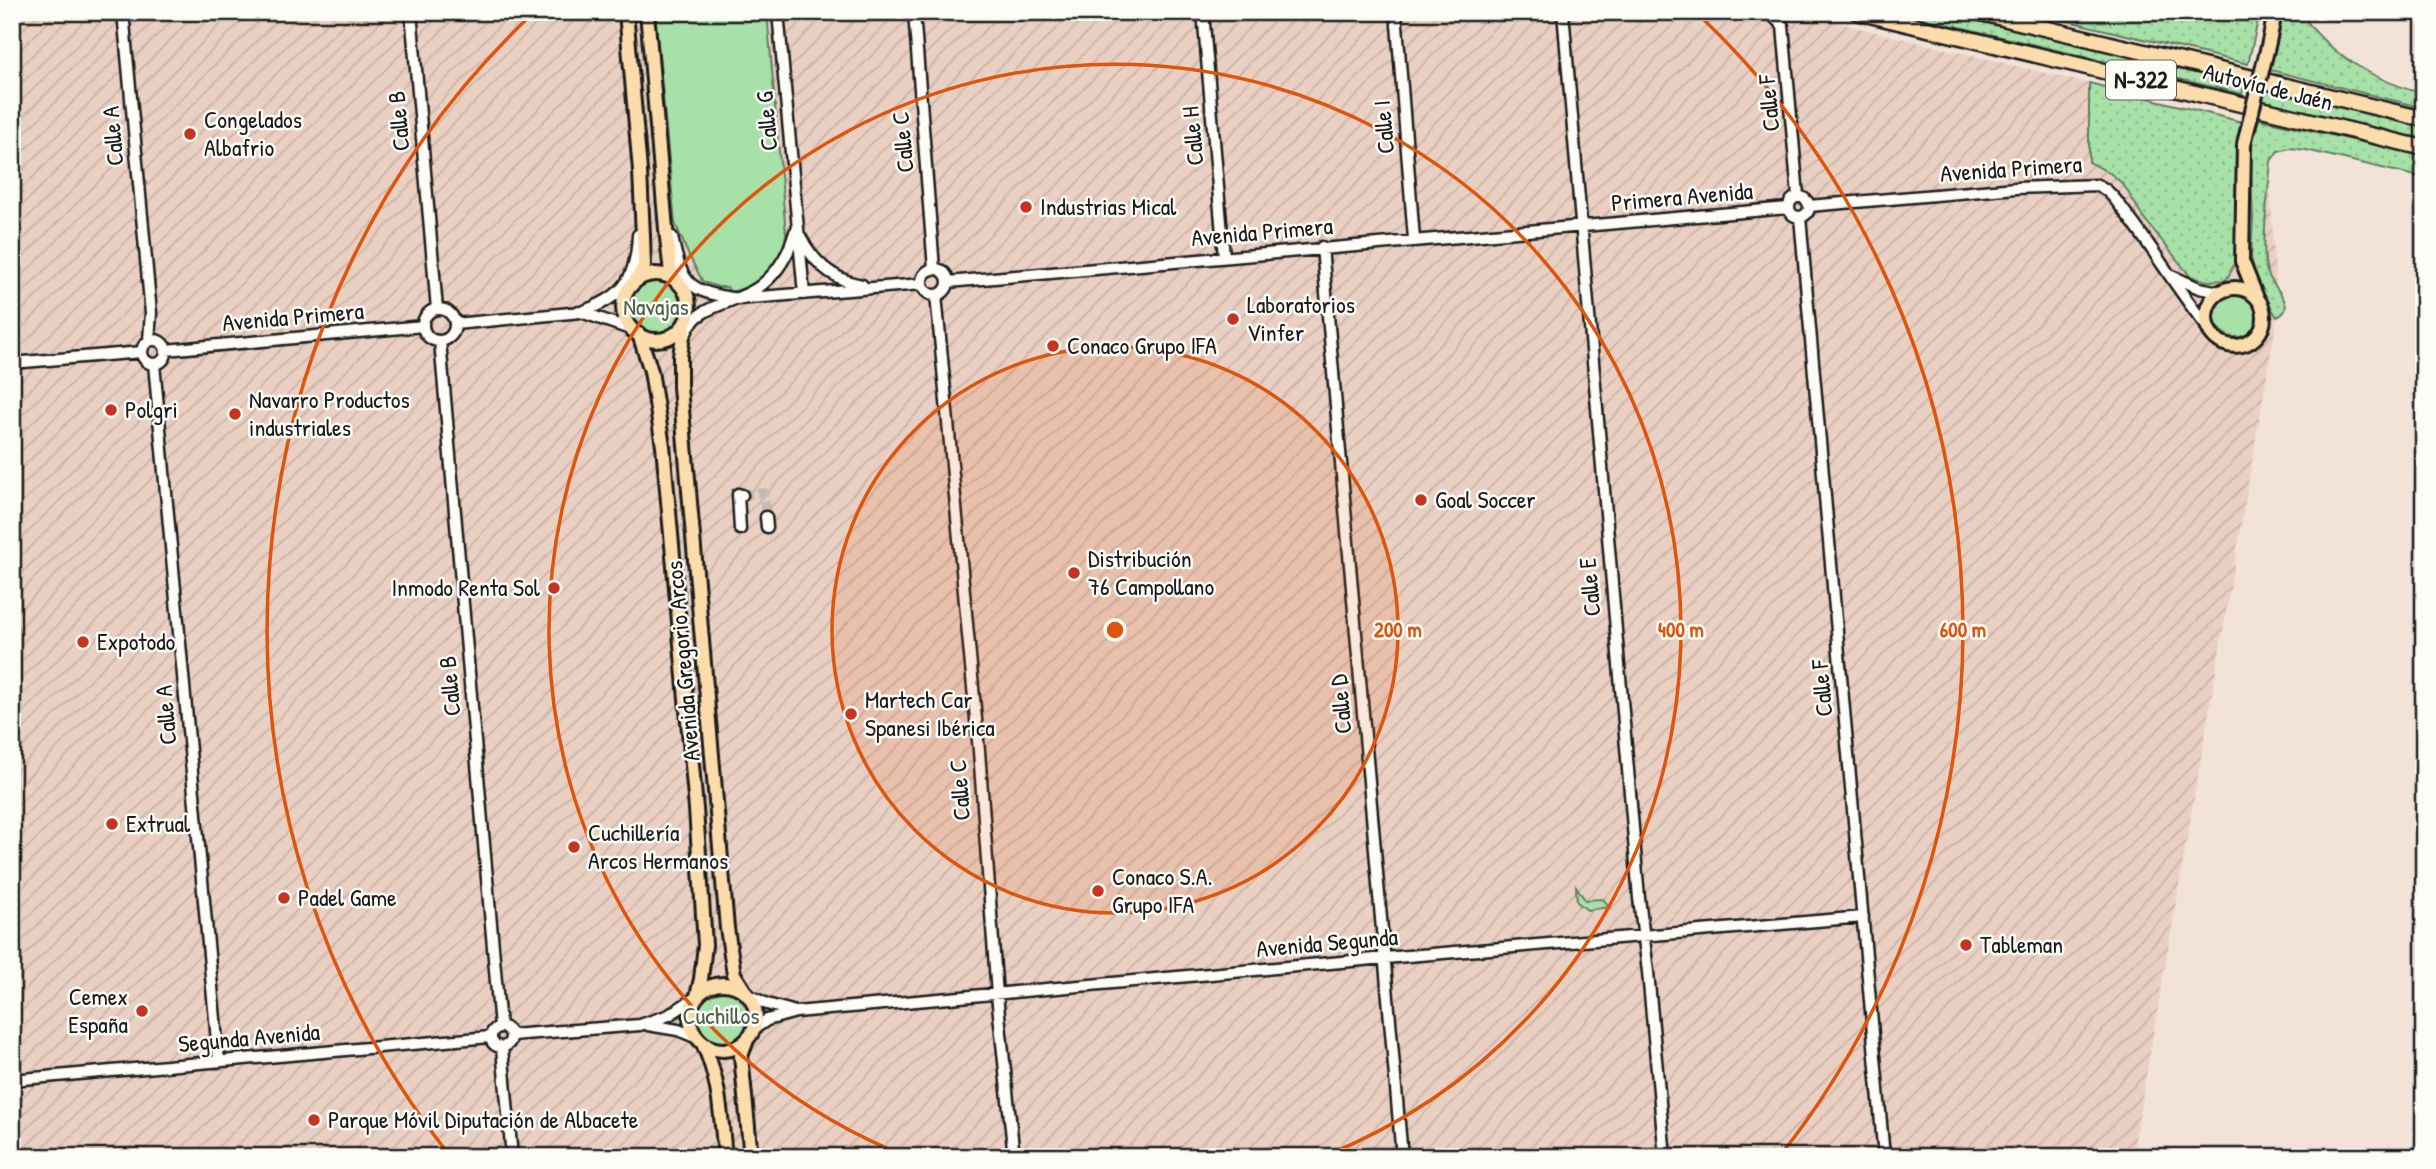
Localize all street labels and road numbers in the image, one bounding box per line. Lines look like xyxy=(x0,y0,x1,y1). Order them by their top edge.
street label: Autovía de Jaén xyxy=(2200,55,2336,118)
road number: N-322 xyxy=(2106,60,2176,100)
street label: Calle F xyxy=(1749,72,1786,133)
street label: Calle B xyxy=(379,90,417,152)
street label: Calle G xyxy=(747,90,785,152)
street label: Calle I xyxy=(1365,99,1401,155)
street label: Calle A xyxy=(93,105,131,167)
street label: Calle H xyxy=(1173,105,1211,167)
street label: Calle C xyxy=(883,110,921,174)
street label: Avenida Primera xyxy=(1939,147,2083,189)
street label: Primera Avenida xyxy=(1610,174,1754,218)
street label: Avenida Primera xyxy=(1190,209,1334,253)
street label: Avenida Primera xyxy=(221,294,365,338)
street label: Calle E xyxy=(1570,556,1607,618)
street label: Avenida Gregorio Arcos xyxy=(657,560,707,763)
street label: Calle B xyxy=(430,655,468,717)
street label: Calle F xyxy=(1802,657,1839,718)
street label: Calle D xyxy=(1321,673,1359,735)
street label: Calle A xyxy=(146,684,184,746)
street label: Calle C xyxy=(941,758,977,822)
street label: Avenida Segunda xyxy=(1255,920,1399,964)
street label: Segunda Avenida xyxy=(177,1015,321,1059)

